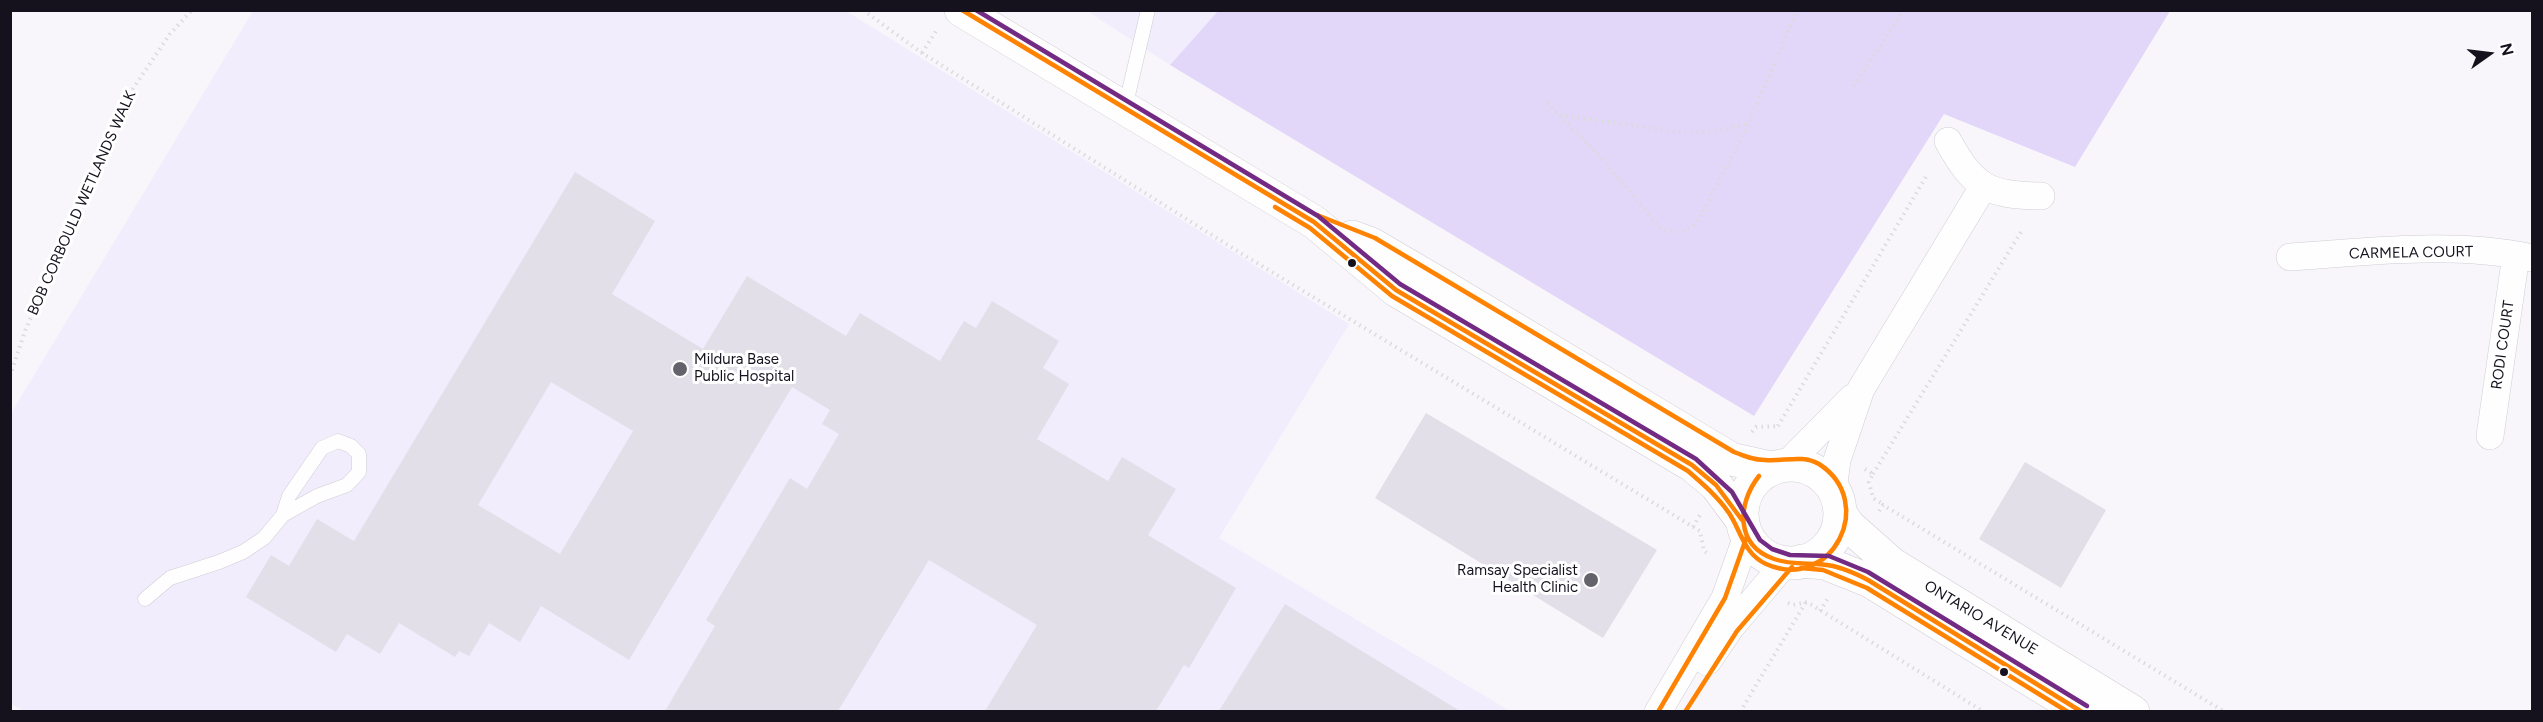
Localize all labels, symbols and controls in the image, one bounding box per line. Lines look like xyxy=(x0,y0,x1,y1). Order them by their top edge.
north arrow xyxy=(2459,24,2519,84)
text: N xyxy=(2496,41,2518,58)
street label: BOB CORBOULD WETLANDS WALK xyxy=(24,88,140,318)
street label: CARMELA COURT xyxy=(2349,243,2473,263)
unlabelled marker xyxy=(1346,257,1358,269)
street label: RODI COURT xyxy=(2488,299,2518,391)
place label: Mildura Base Public Hospital xyxy=(694,351,794,386)
marker: Mildura Base Public Hospital xyxy=(671,360,689,378)
place label: Ramsay Specialist Health Clinic xyxy=(1457,562,1578,597)
marker: Ramsay Specialist Health Clinic xyxy=(1582,571,1600,589)
street label: ONTARIO AVENUE xyxy=(1921,577,2041,659)
unlabelled marker xyxy=(1998,666,2010,678)

